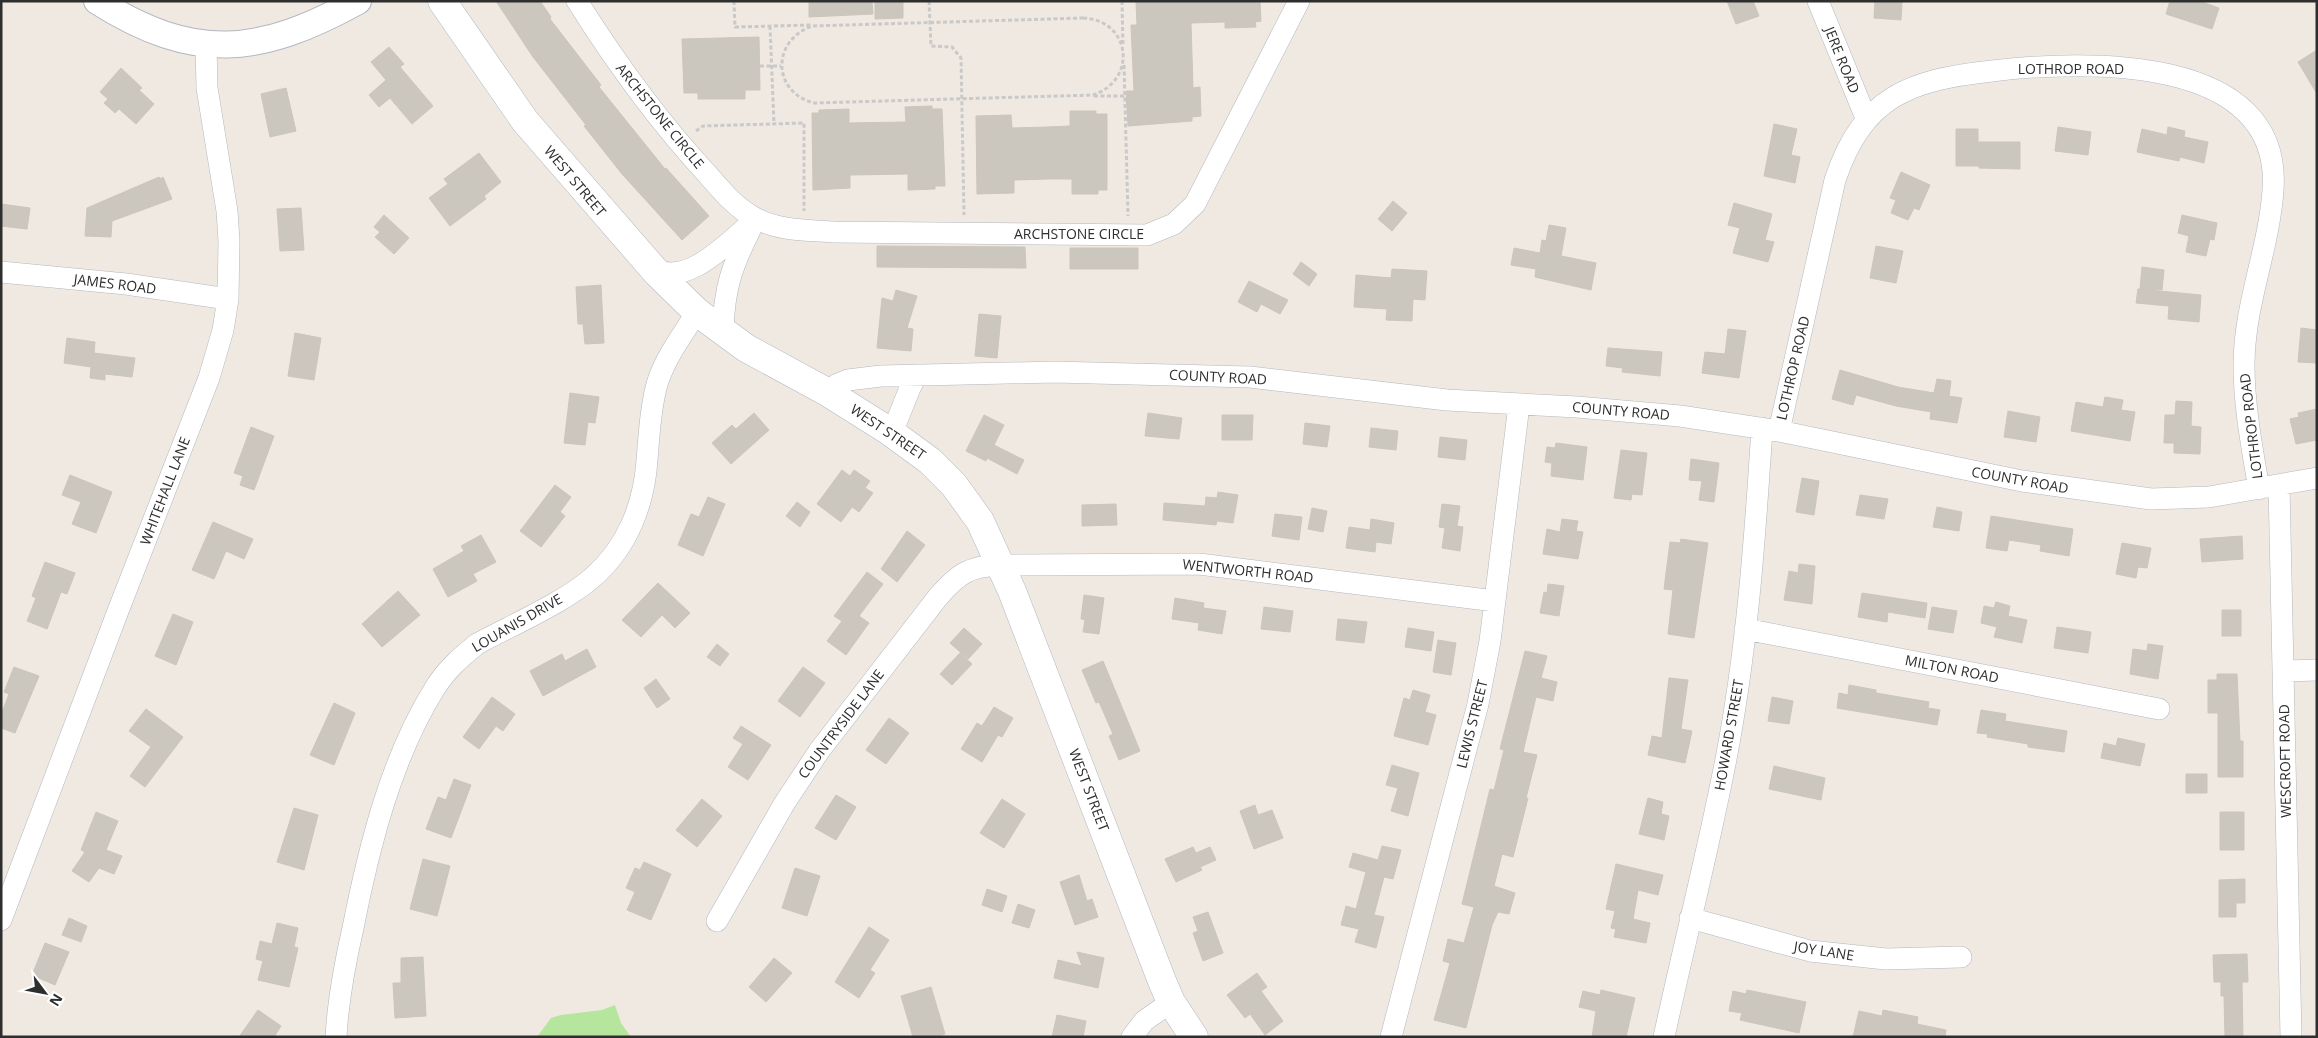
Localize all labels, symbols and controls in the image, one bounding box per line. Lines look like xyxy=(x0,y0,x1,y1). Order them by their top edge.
street label: JERE ROAD xyxy=(1820,22,1864,96)
street label: ARCHSTONE CIRCLE xyxy=(612,59,709,172)
street label: LOTHROP ROAD xyxy=(2018,59,2124,78)
street label: WEST STREET xyxy=(540,141,611,220)
street label: ARCHSTONE CIRCLE xyxy=(1014,224,1144,243)
street label: JAMES ROAD xyxy=(71,269,157,298)
street label: LOTHROP ROAD xyxy=(1771,314,1814,422)
street label: COUNTY ROAD xyxy=(1169,364,1268,389)
street label: LOTHROP ROAD xyxy=(2235,372,2266,480)
street label: COUNTY ROAD xyxy=(1571,397,1671,424)
street label: WEST STREET xyxy=(847,399,930,464)
street label: WHITEHALL LANE xyxy=(135,434,194,548)
street label: COUNTY ROAD xyxy=(1970,462,2070,497)
street label: WENTWORTH ROAD xyxy=(1182,554,1315,587)
street label: LOUANIS DRIVE xyxy=(468,589,566,656)
street label: MILTON ROAD xyxy=(1904,650,2001,687)
street label: COUNTRYSIDE LANE xyxy=(793,665,888,782)
street label: LEWIS STREET xyxy=(1451,677,1492,770)
street label: HOWARD STREET xyxy=(1709,677,1748,792)
street label: WESCROFT ROAD xyxy=(2274,704,2295,818)
street label: WEST STREET xyxy=(1065,746,1114,834)
street label: JOY LANE xyxy=(1791,936,1855,965)
north arrow xyxy=(20,968,70,1018)
text: N xyxy=(45,990,68,1010)

